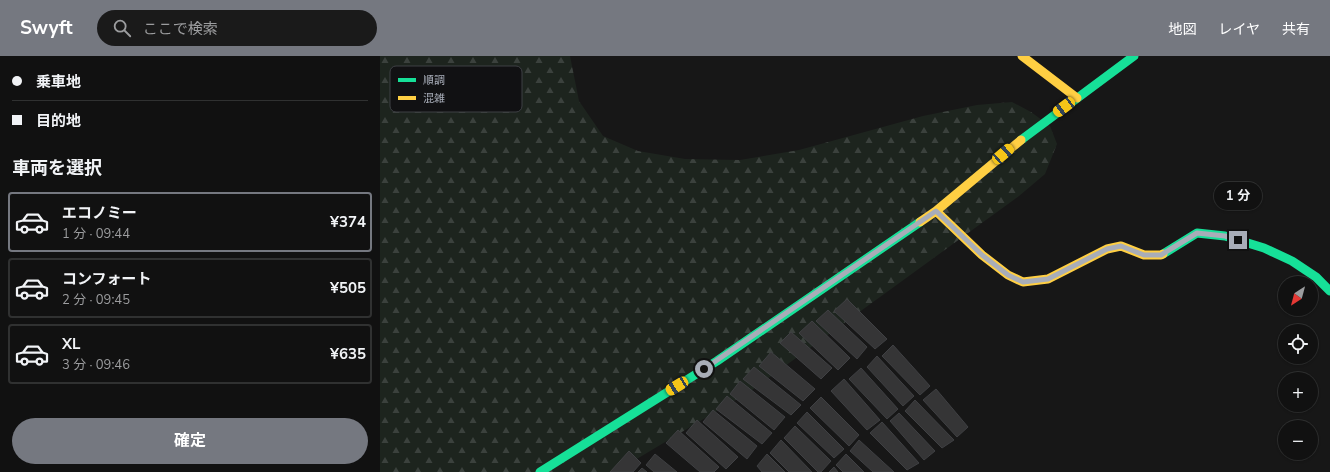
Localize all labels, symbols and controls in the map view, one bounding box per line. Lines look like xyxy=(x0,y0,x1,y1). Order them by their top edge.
search box xyxy=(97,10,377,46)
text: Swyft xyxy=(20,15,73,41)
icon: search xyxy=(111,17,133,39)
text: ここで検索 xyxy=(143,19,218,39)
text: 地図 xyxy=(1168,20,1196,39)
text: レイヤ xyxy=(1218,20,1260,39)
text: 共有 xyxy=(1282,20,1310,39)
legend xyxy=(390,66,522,112)
text: 乗車地 xyxy=(36,72,81,92)
text: 順調 xyxy=(423,73,445,88)
text: 混雑 xyxy=(423,91,445,106)
car xyxy=(1051,95,1077,119)
text: 目的地 xyxy=(36,111,81,131)
car xyxy=(990,142,1016,166)
text: 車両を選択 xyxy=(12,156,102,180)
callout: 1 分 xyxy=(1214,182,1262,210)
text: 1 分 xyxy=(1226,187,1250,205)
text: エコノミー xyxy=(62,203,137,223)
icon: car xyxy=(14,204,50,240)
text: ¥374 xyxy=(330,212,366,232)
text: 1 分 · 09:44 xyxy=(62,225,130,243)
route end xyxy=(1229,231,1247,249)
text: コンフォート xyxy=(62,269,152,289)
icon: car xyxy=(14,270,50,306)
north arrow xyxy=(1278,276,1318,316)
map controls xyxy=(1278,276,1318,460)
text: ¥505 xyxy=(330,278,366,298)
text: 2 分 · 09:45 xyxy=(62,291,130,309)
button: locate xyxy=(1278,324,1318,364)
text: XL xyxy=(62,334,81,354)
icon: car xyxy=(14,336,50,372)
text: ¥635 xyxy=(330,344,366,364)
text: 3 分 · 09:46 xyxy=(62,356,130,374)
route start xyxy=(695,360,713,378)
button: + xyxy=(1278,372,1318,412)
car xyxy=(664,375,690,397)
button: 確定 xyxy=(12,418,368,464)
button: − xyxy=(1278,420,1318,460)

